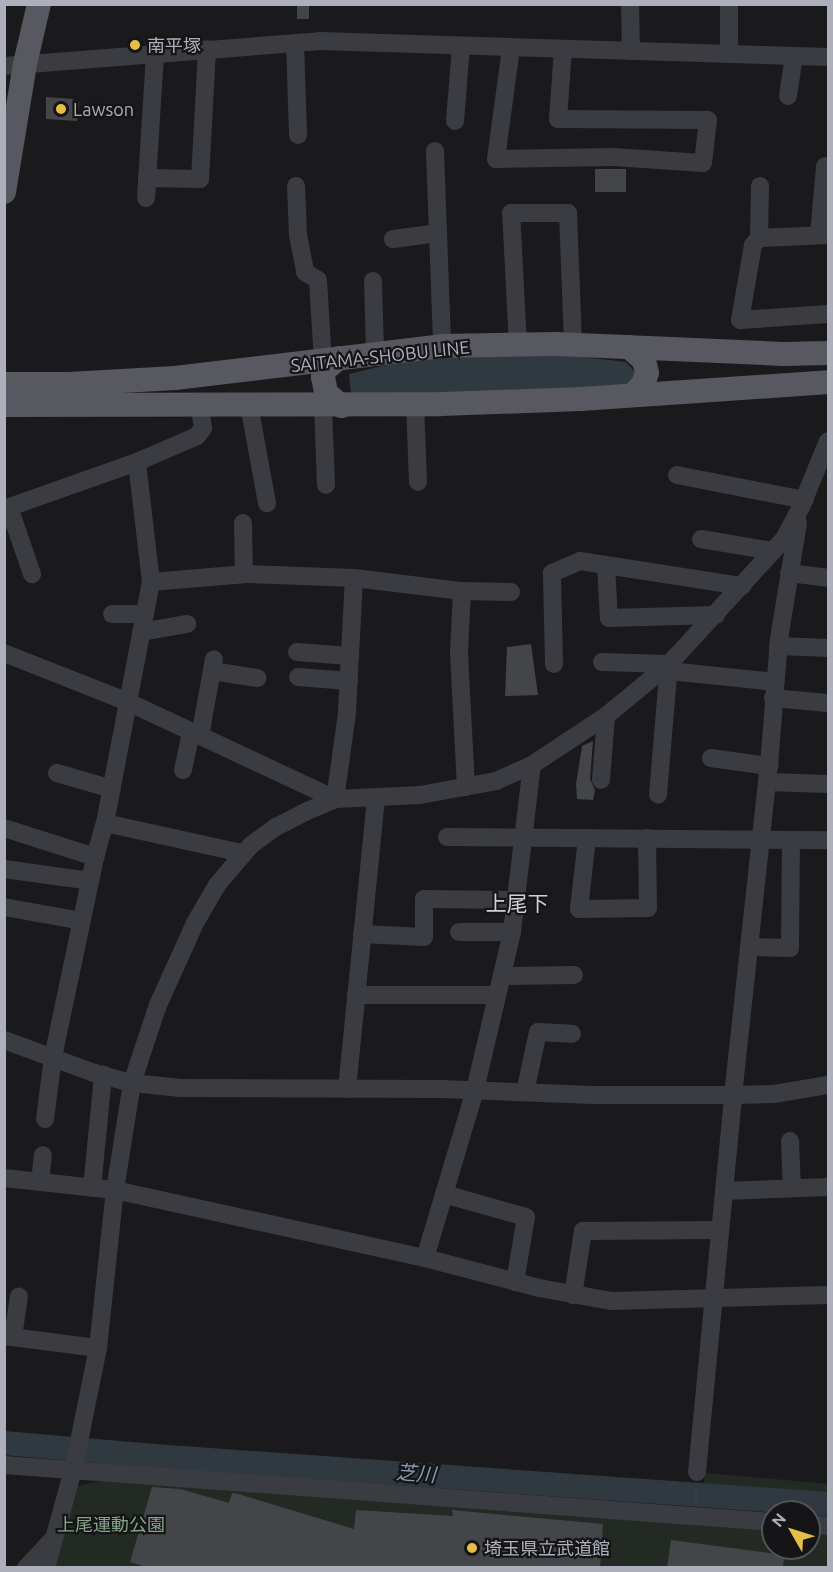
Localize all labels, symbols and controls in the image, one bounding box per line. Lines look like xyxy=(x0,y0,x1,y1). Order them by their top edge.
place label: 南平塚 xyxy=(147,34,201,56)
marker: 南平塚 xyxy=(128,38,142,52)
place label: Lawson xyxy=(73,98,134,120)
marker: Lawson xyxy=(54,102,68,116)
street label: SAITAMA-SHOBU LINE xyxy=(290,336,470,376)
district label: 上尾下 xyxy=(486,890,548,916)
water label: 芝川 xyxy=(395,1460,437,1486)
north arrow xyxy=(761,1500,821,1560)
text: N xyxy=(768,1510,789,1530)
park label: 上尾運動公園 xyxy=(57,1513,165,1535)
place label: 埼玉県立武道館 xyxy=(484,1537,610,1559)
marker: 埼玉県立武道館 xyxy=(465,1541,479,1555)

